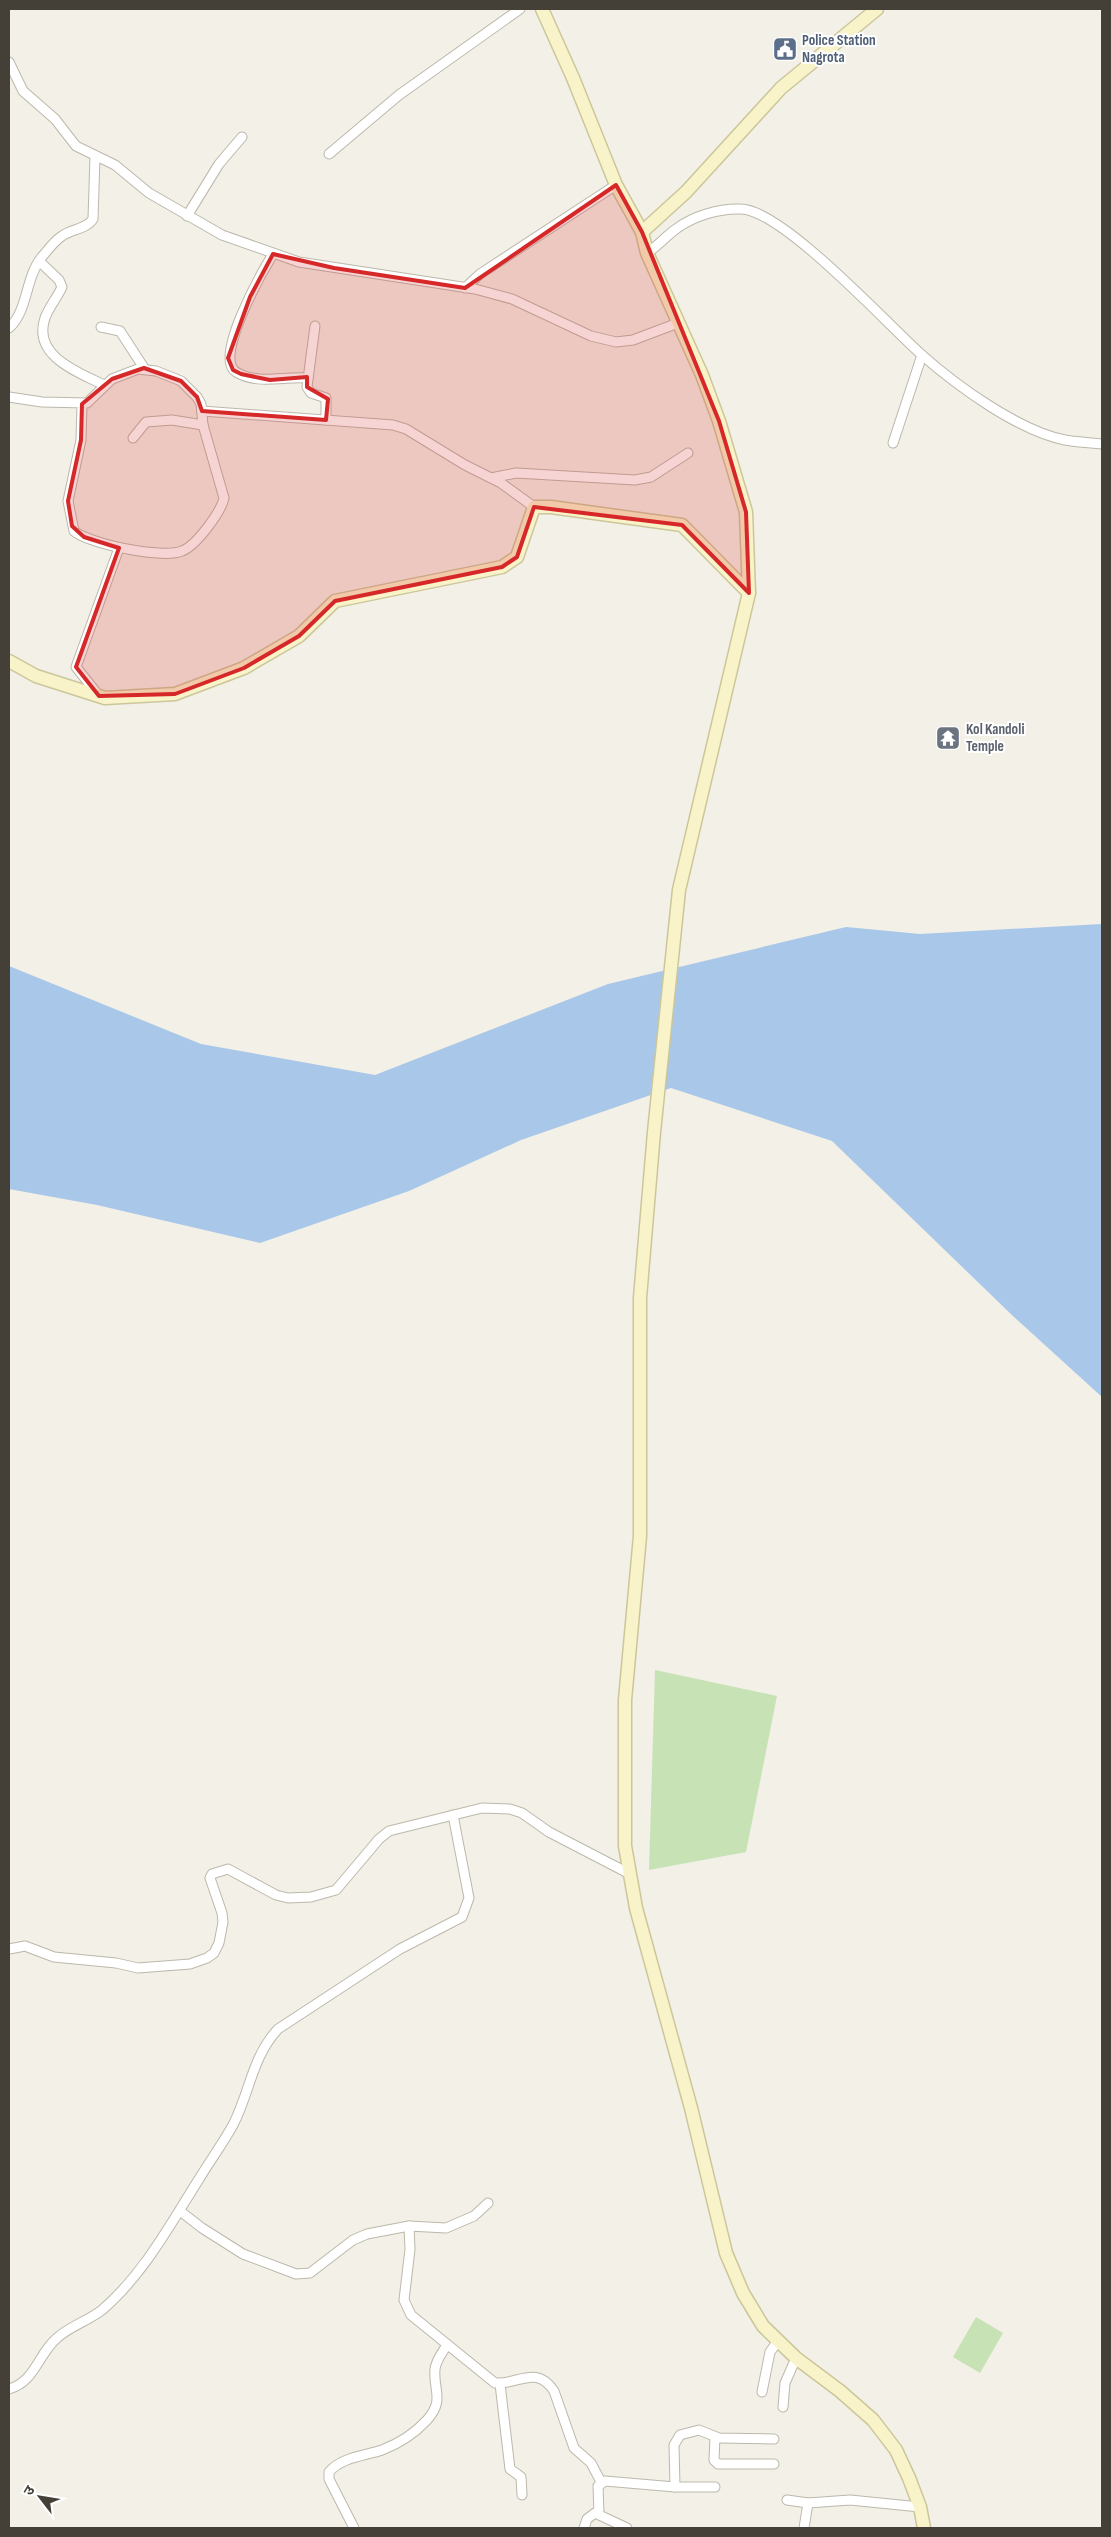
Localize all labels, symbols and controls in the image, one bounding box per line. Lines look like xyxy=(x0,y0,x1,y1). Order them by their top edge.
place label: Police Station Nagrota xyxy=(802,31,876,67)
public building icon: Police Station Nagrota xyxy=(772,36,798,62)
place label: Kol Kandoli Temple xyxy=(966,720,1024,756)
temple icon: Kol Kandoli Temple xyxy=(935,725,961,751)
north arrow xyxy=(15,2472,65,2522)
text: उ xyxy=(20,2482,39,2498)

